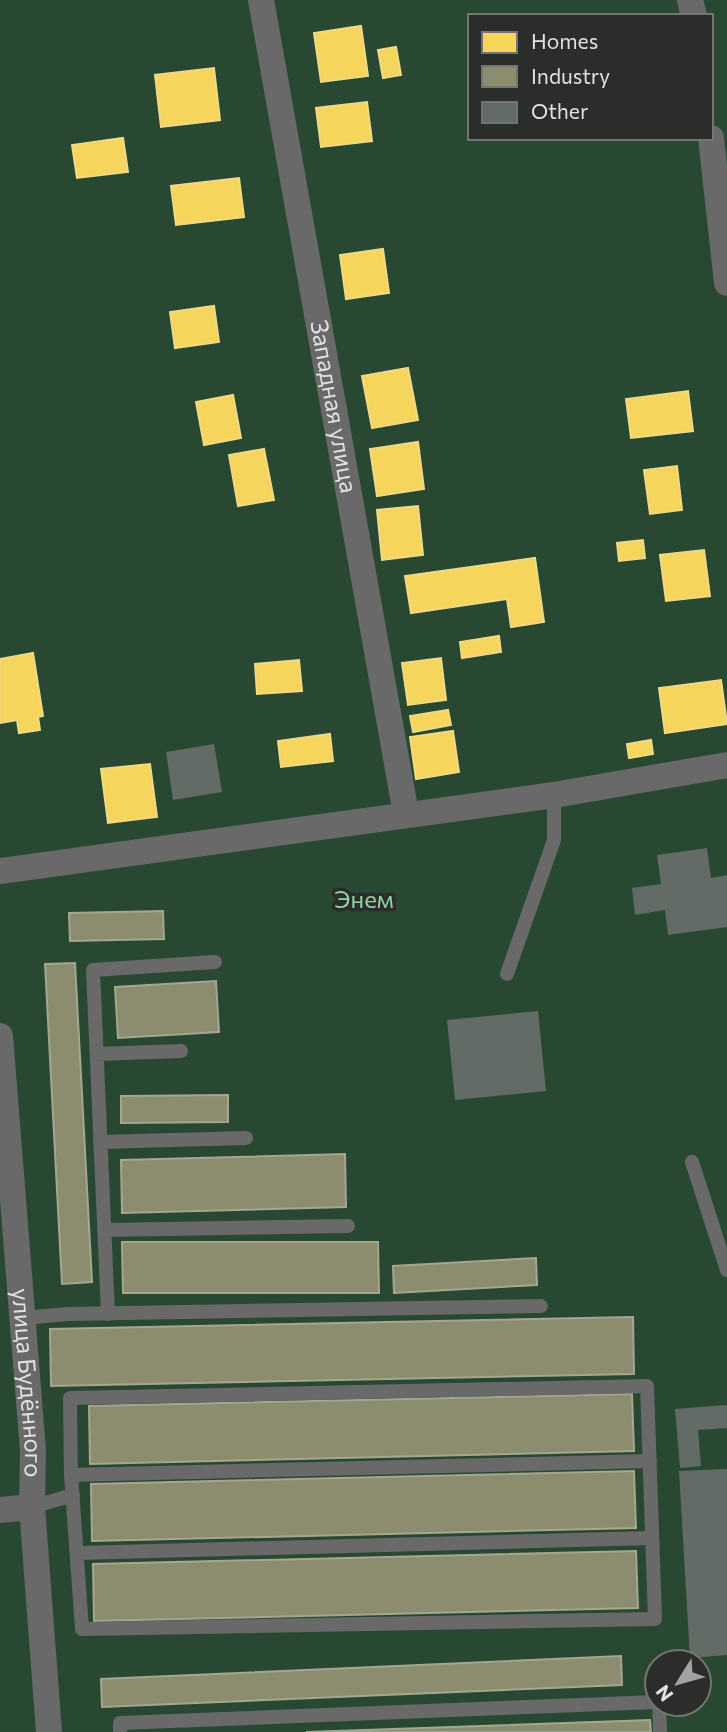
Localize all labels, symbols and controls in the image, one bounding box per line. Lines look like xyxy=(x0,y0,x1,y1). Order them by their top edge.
legend xyxy=(468,14,713,140)
text: Homes xyxy=(531,28,598,53)
text: Industry xyxy=(531,63,610,88)
text: Other xyxy=(531,98,588,123)
street label: Западная улица xyxy=(305,317,365,495)
park label: Энем xyxy=(334,884,394,913)
street label: улица Будённого xyxy=(7,1287,49,1478)
north arrow xyxy=(643,1648,713,1718)
text: N xyxy=(651,1681,678,1706)

